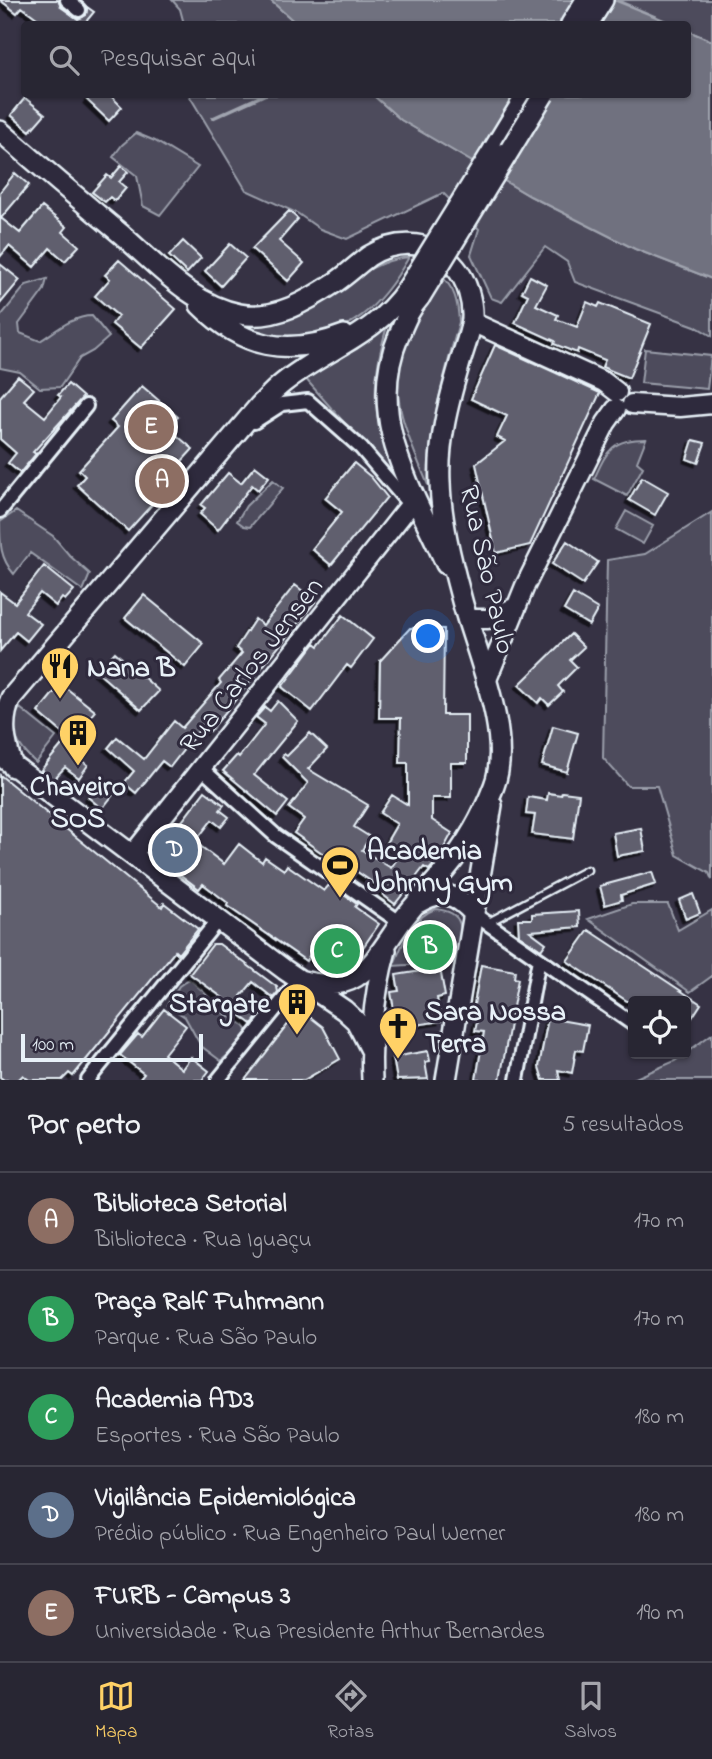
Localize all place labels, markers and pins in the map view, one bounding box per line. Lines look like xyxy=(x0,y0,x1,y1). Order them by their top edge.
pin: E xyxy=(128,401,174,453)
pin: A xyxy=(139,455,185,507)
restaurant icon: Nana B xyxy=(39,645,81,700)
place label: Nana B xyxy=(87,649,176,690)
building icon: Chaveiro SOS xyxy=(57,712,99,767)
place label: Chaveiro SOS xyxy=(30,768,126,841)
pin: D xyxy=(152,824,198,876)
place label: Academia Johnny Gym xyxy=(367,832,513,905)
sports icon: Academia Johnny Gym xyxy=(319,844,361,899)
pin: B xyxy=(407,921,453,973)
pin: C xyxy=(314,925,360,977)
building icon: Stargate xyxy=(276,981,318,1036)
place label: Stargate xyxy=(169,985,271,1027)
place label: Sara Nossa Terra xyxy=(425,993,566,1066)
church icon: Sara Nossa Terra xyxy=(377,1005,419,1060)

